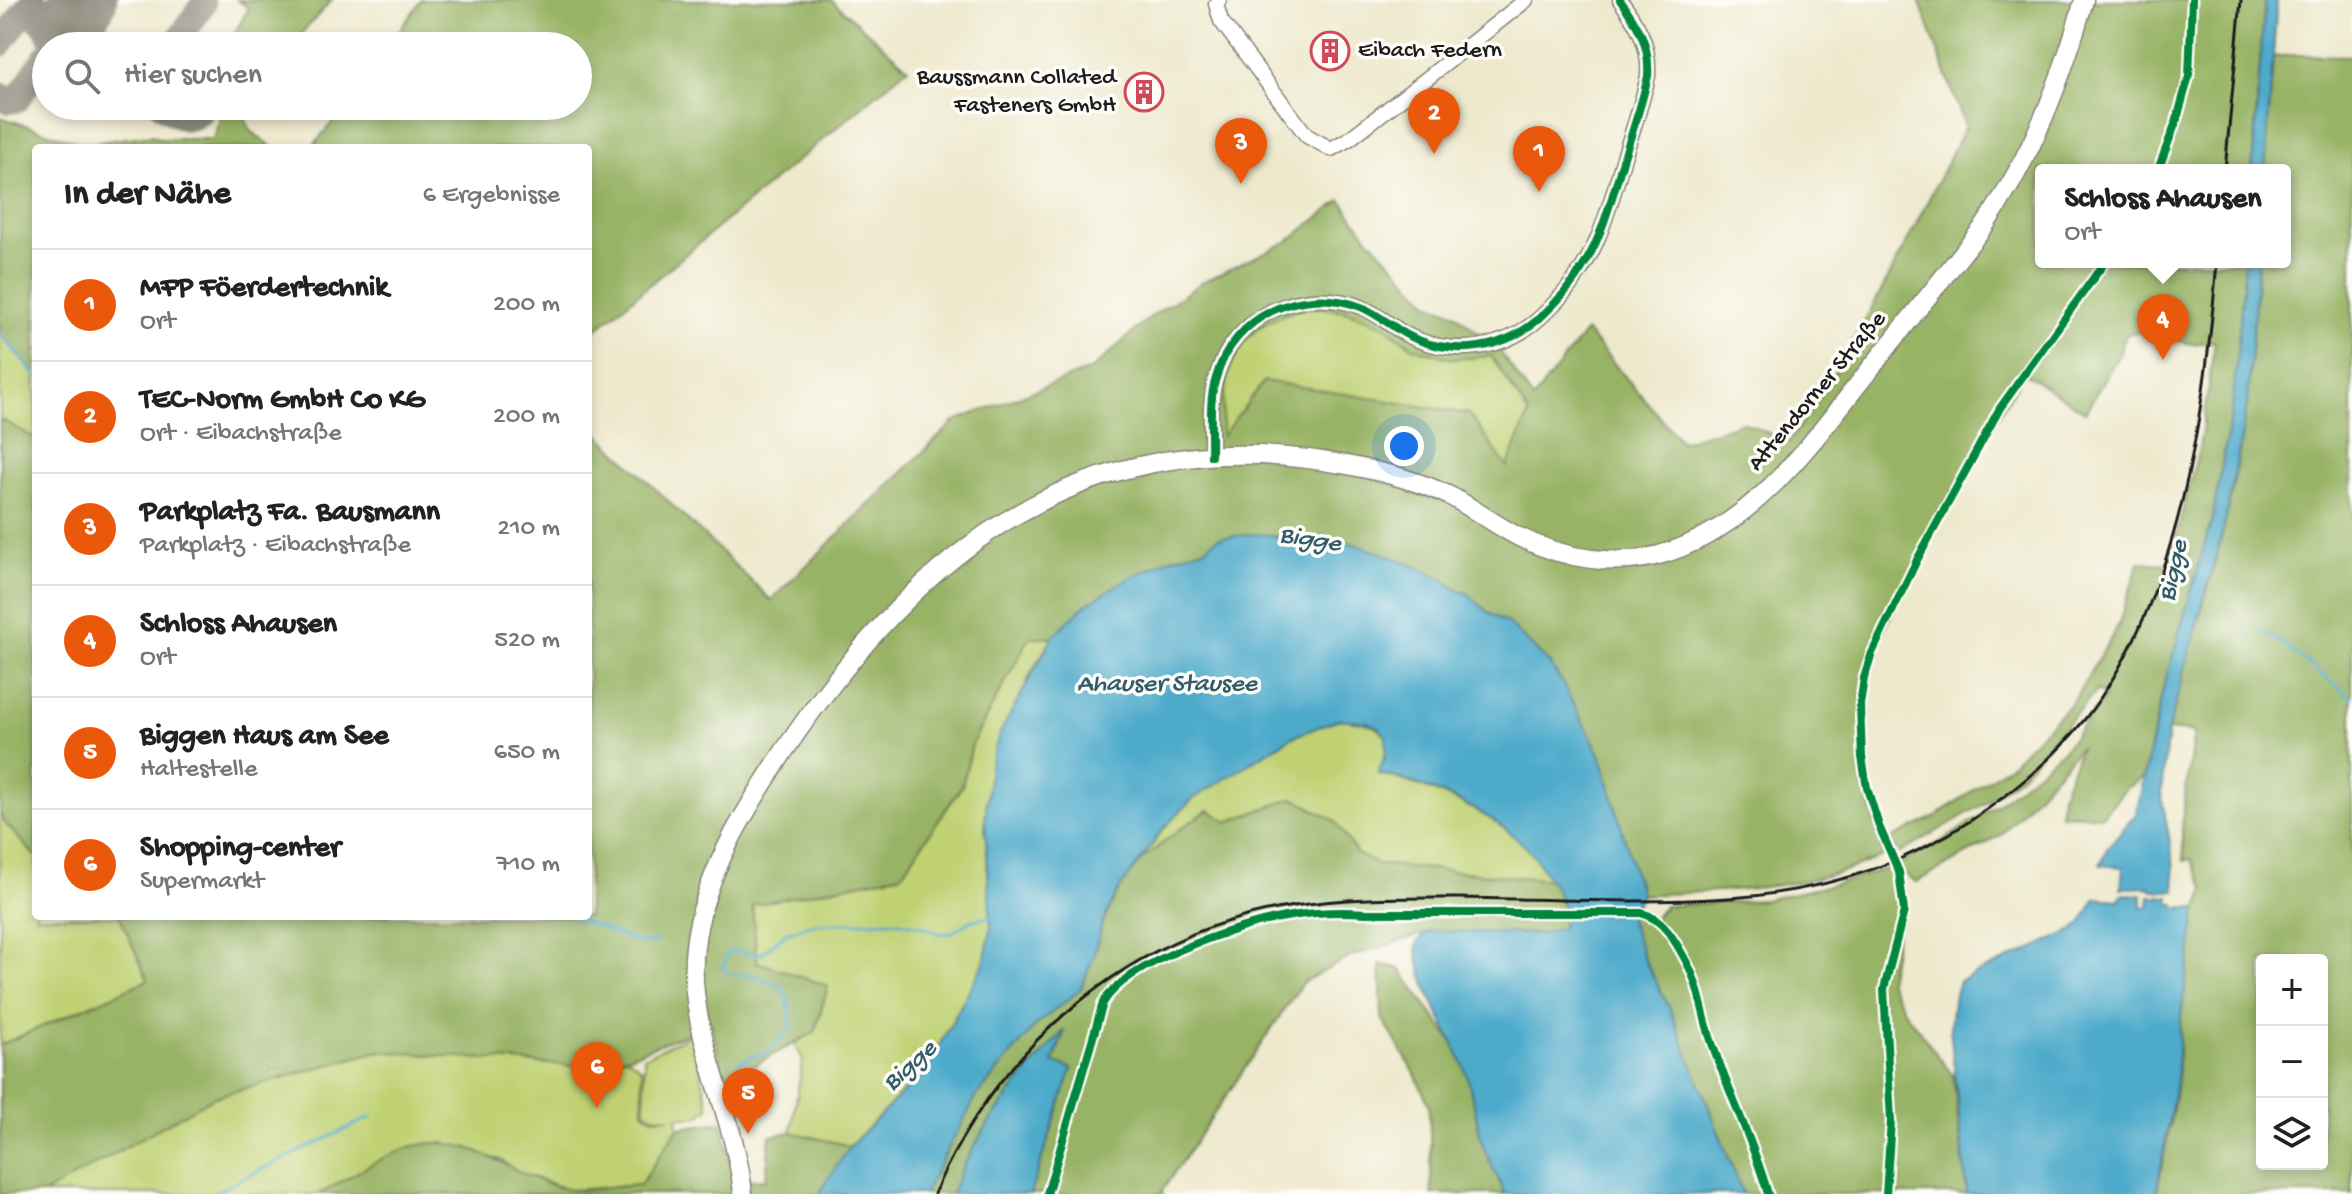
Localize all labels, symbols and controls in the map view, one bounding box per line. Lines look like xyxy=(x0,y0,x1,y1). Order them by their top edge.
building icon: Eibach Federn xyxy=(1309,30,1351,72)
search box xyxy=(32,32,592,120)
place label: Eibach Federn xyxy=(1358,37,1503,66)
icon: search xyxy=(60,54,104,98)
text: Hier suchen xyxy=(124,59,262,94)
place label: Baussmann Collated Fasteners GmbH xyxy=(916,64,1118,121)
building icon: Baussmann Collated Fasteners GmbH xyxy=(1123,71,1165,113)
pin: 2 xyxy=(1408,88,1460,154)
pin: 3 xyxy=(1215,118,1267,184)
pin: 1 xyxy=(1513,126,1565,192)
popup xyxy=(2035,164,2291,268)
text: In der Nähe xyxy=(64,176,231,216)
text: 6 Ergebnisse xyxy=(423,181,560,212)
text: Schloss Ahausen xyxy=(2065,183,2261,218)
text: Ort xyxy=(2065,218,2100,249)
text: MFP Föerdertechnik xyxy=(140,272,389,307)
text: 1 xyxy=(85,290,95,321)
text: 200 m xyxy=(493,290,560,321)
pin: 4 xyxy=(2137,294,2189,360)
street label: Attendorner Straße xyxy=(1743,306,1894,478)
text: Ort xyxy=(140,307,175,338)
text: TEC-Norm GmbH Co KG xyxy=(140,384,425,419)
text: 2 xyxy=(84,402,96,433)
text: 200 m xyxy=(493,402,560,433)
text: Ort · Eibachstraße xyxy=(140,419,342,450)
your location xyxy=(1384,426,1424,466)
text: Parkplatz Fa. Bausmann xyxy=(140,496,440,531)
text: 3 xyxy=(83,514,97,545)
text: 210 m xyxy=(497,514,560,545)
water label: Bigge xyxy=(1277,521,1345,561)
text: Parkplatz · Eibachstraße xyxy=(140,531,411,562)
water label: Bigge xyxy=(2153,536,2197,605)
text: Schloss Ahausen xyxy=(140,608,337,643)
text: 4 xyxy=(84,626,96,657)
text: 520 m xyxy=(494,626,560,657)
text: Ort xyxy=(140,643,175,674)
water label: Ahauser Stausee xyxy=(1077,670,1259,701)
text: Biggen Haus am See xyxy=(140,720,389,755)
text: 5 xyxy=(83,738,97,769)
text: 650 m xyxy=(494,738,560,769)
text: Haltestelle xyxy=(140,755,258,786)
text: Shopping-center xyxy=(140,832,341,867)
text: 6 xyxy=(83,850,97,881)
text: 710 m xyxy=(497,850,560,881)
text: Supermarkt xyxy=(140,867,264,898)
map controls xyxy=(2256,954,2328,1170)
button: + xyxy=(2256,954,2328,1026)
button: − xyxy=(2256,1026,2328,1098)
water label: Bigge xyxy=(878,1034,946,1099)
pin: 6 xyxy=(571,1042,623,1108)
pin: 5 xyxy=(722,1068,774,1134)
button: layers xyxy=(2256,1098,2328,1170)

